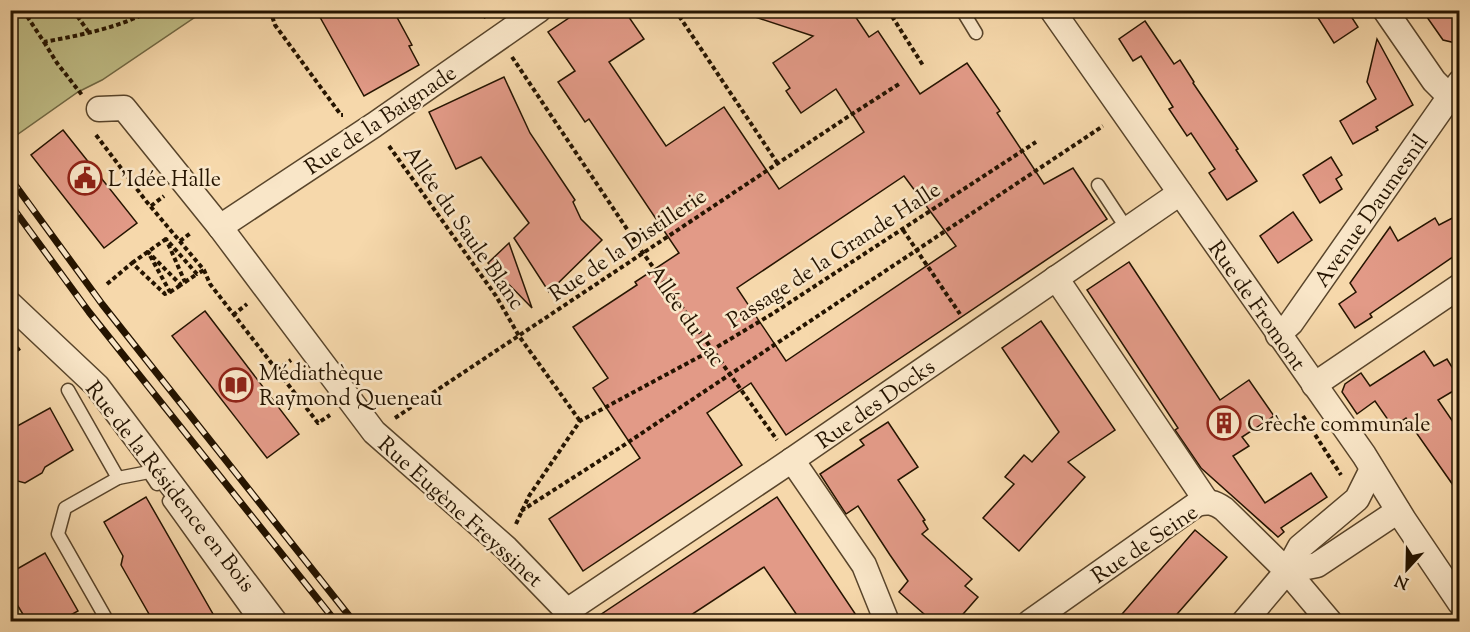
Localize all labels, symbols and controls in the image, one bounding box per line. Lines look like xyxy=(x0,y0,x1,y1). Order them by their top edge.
street label: Rue de la Baignade xyxy=(299,59,464,184)
street label: Avenue Daumesnil xyxy=(1308,129,1437,295)
street label: Allée du Saule Blanc xyxy=(394,140,531,317)
public building icon: L'Idée Halle xyxy=(67,160,103,196)
place label: L'Idée Halle xyxy=(108,165,221,197)
street label: Passage de la Grande Halle xyxy=(721,175,948,338)
street label: Rue de la Distillerie xyxy=(543,182,714,311)
street label: Rue de Fromont xyxy=(1199,235,1313,379)
street label: Allée du Lac xyxy=(638,259,731,374)
street label: Rue des Docks xyxy=(811,353,943,458)
place label: Médiathèque Raymond Queneau xyxy=(259,359,443,416)
library icon: Médiathèque Raymond Queneau xyxy=(218,367,254,403)
street label: Rue de la Résidence en Bois xyxy=(76,376,261,600)
building icon: Crèche communale xyxy=(1206,405,1242,441)
place label: Crèche communale xyxy=(1247,410,1431,442)
street label: Rue Eugène Freyssinet xyxy=(369,430,549,596)
street label: Rue de Seine xyxy=(1086,498,1205,593)
north arrow xyxy=(1377,539,1437,599)
text: N xyxy=(1392,567,1413,594)

